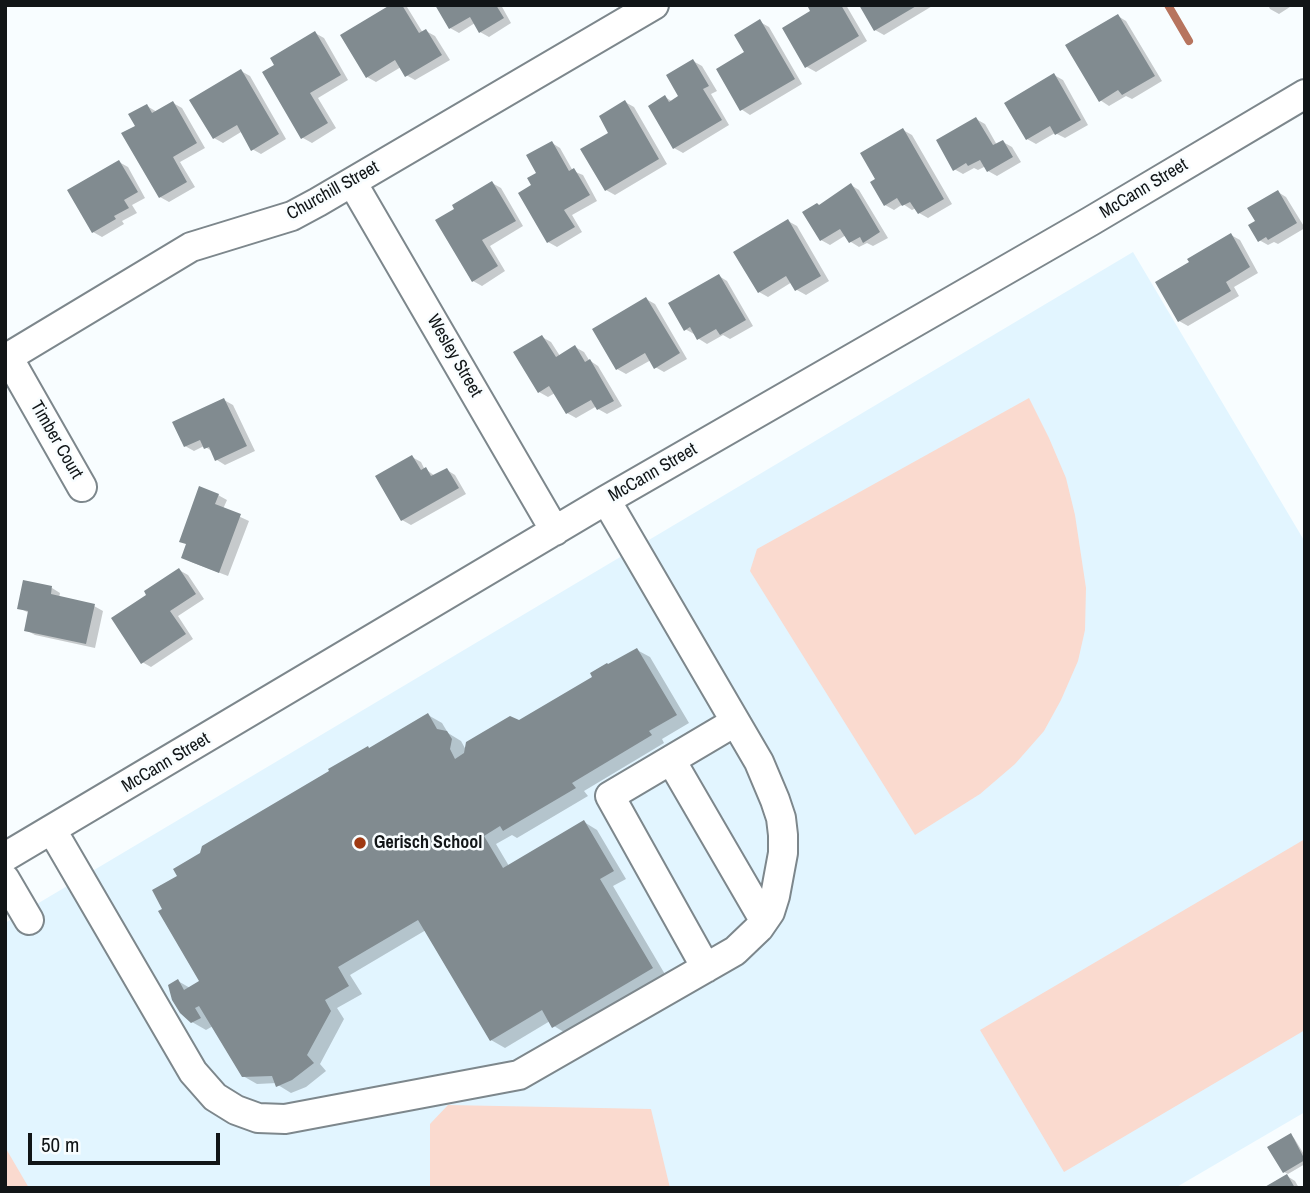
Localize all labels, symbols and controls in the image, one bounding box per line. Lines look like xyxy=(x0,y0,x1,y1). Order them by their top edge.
street label: McCann Street xyxy=(1096,154,1192,224)
street label: Churchill Street xyxy=(283,157,383,225)
street label: Wesley Street xyxy=(422,311,486,401)
street label: Timber Court xyxy=(25,397,87,483)
street label: McCann Street xyxy=(605,439,701,507)
street label: McCann Street xyxy=(118,728,214,798)
place label: Gerisch School xyxy=(374,832,482,854)
marker: Gerisch School xyxy=(352,835,368,851)
scale bar xyxy=(32,1120,224,1164)
text: 50 m xyxy=(41,1130,79,1159)

